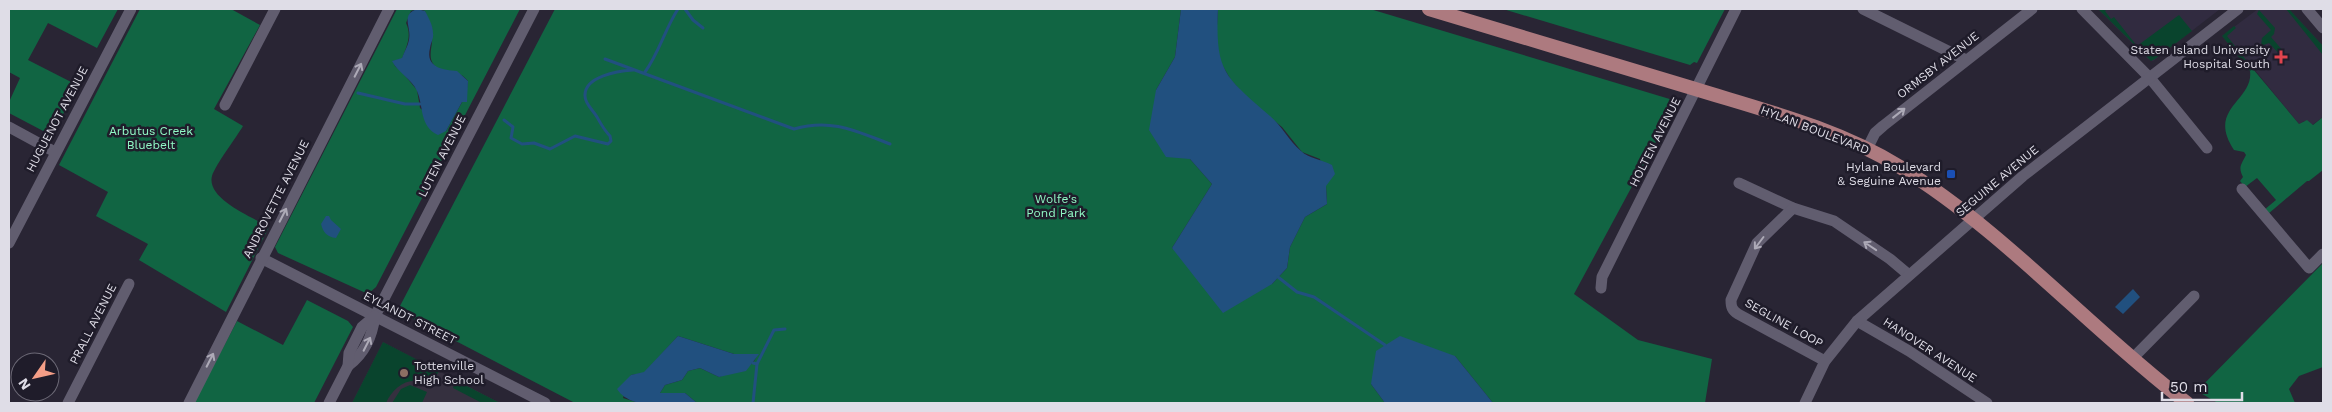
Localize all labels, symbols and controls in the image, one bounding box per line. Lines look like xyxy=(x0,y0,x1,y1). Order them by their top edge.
street label: ORMSBY AVENUE xyxy=(1894,28,1982,101)
place label: Staten Island University Hospital South xyxy=(2130,43,2271,71)
marker: Staten Island University Hospital South xyxy=(2274,50,2288,64)
street label: HUGUENOT AVENUE xyxy=(23,63,91,174)
one-way arrow xyxy=(354,63,363,78)
street label: HOLTEN AVENUE xyxy=(1626,95,1684,189)
street label: HYLAN BOULEVARD xyxy=(1759,103,1871,157)
one-way arrow xyxy=(1892,108,1905,119)
street label: LUTEN AVENUE xyxy=(415,112,469,199)
park label: Arbutus Creek Bluebelt xyxy=(109,124,193,152)
street label: ANDROVETTE AVENUE xyxy=(240,137,312,260)
street label: SEGUINE AVENUE xyxy=(1953,142,2041,220)
place label: Hylan Boulevard & Seguine Avenue xyxy=(1837,160,1941,188)
marker: Hylan Boulevard & Seguine Avenue xyxy=(1945,168,1957,180)
park label: Wolfe's Pond Park xyxy=(1026,192,1086,220)
one-way arrow xyxy=(278,207,288,222)
one-way arrow xyxy=(1754,236,1765,249)
one-way arrow xyxy=(1863,241,1877,251)
street label: PRALL AVENUE xyxy=(67,281,119,367)
street label: EYLANDT STREET xyxy=(361,288,459,348)
street label: SEGLINE LOOP xyxy=(1742,296,1826,350)
street label: HANOVER AVENUE xyxy=(1881,314,1980,386)
one-way arrow xyxy=(363,337,372,352)
north arrow xyxy=(10,352,60,402)
one-way arrow xyxy=(205,352,215,367)
place label: Tottenville High School xyxy=(414,359,484,387)
marker: Tottenville High School xyxy=(398,367,410,379)
scale bar xyxy=(2162,370,2242,402)
text: N xyxy=(15,375,34,393)
text: 50 m xyxy=(2170,378,2207,396)

